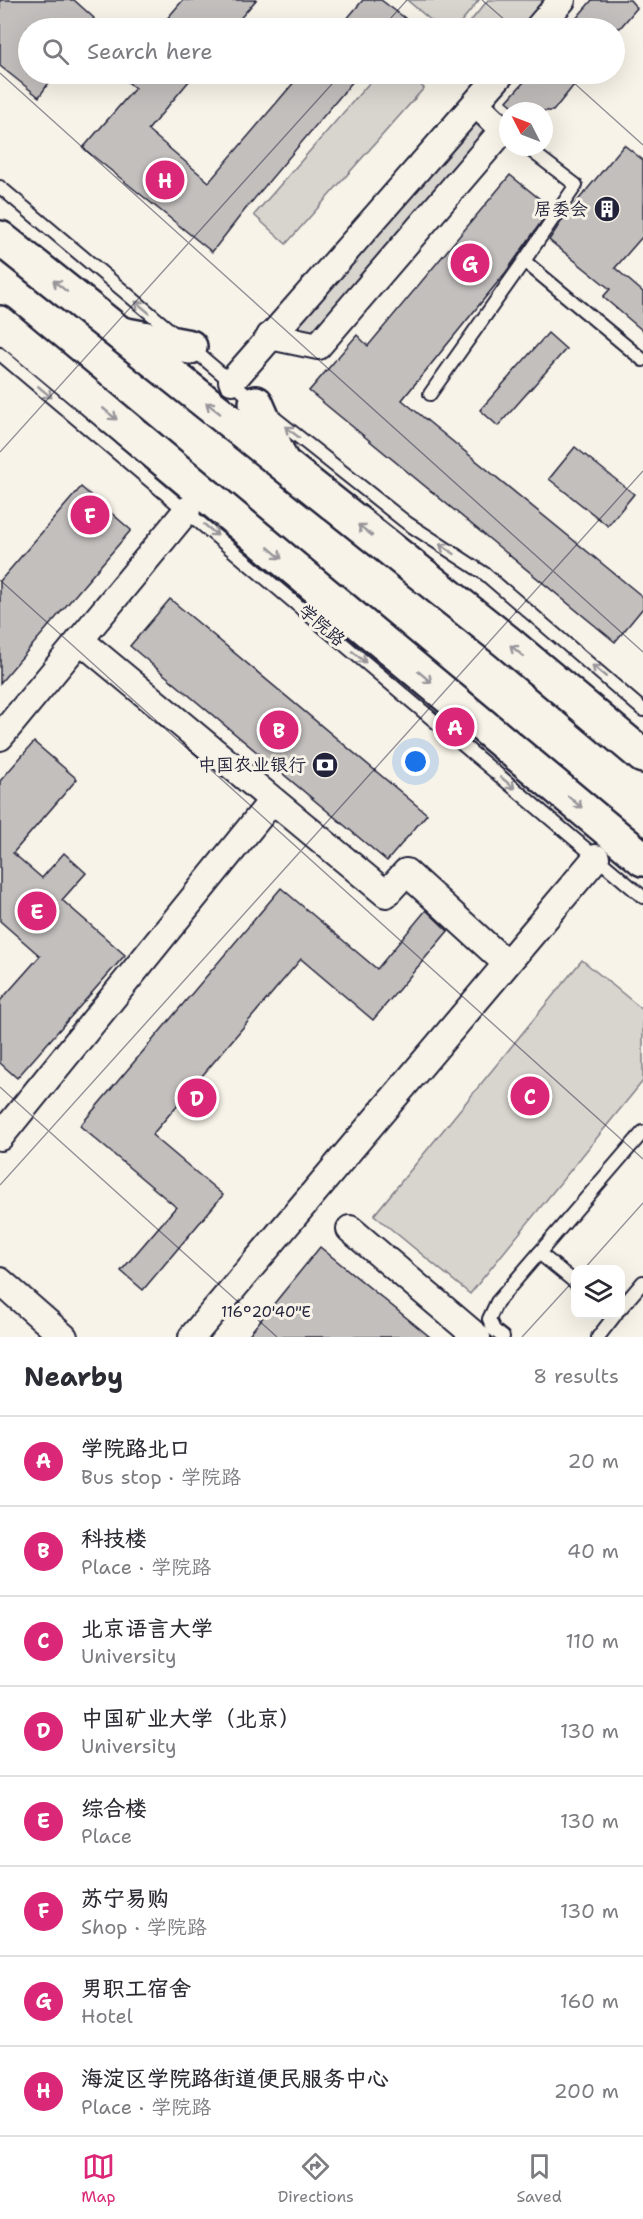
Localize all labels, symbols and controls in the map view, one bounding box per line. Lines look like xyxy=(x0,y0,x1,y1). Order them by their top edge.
search box xyxy=(18,18,625,84)
icon: search xyxy=(39,35,72,68)
text: Search here xyxy=(87,37,213,66)
north arrow xyxy=(499,102,553,156)
pin: H xyxy=(146,158,184,202)
building icon: 居委会 xyxy=(592,194,622,224)
place label: 居委会 xyxy=(534,197,588,221)
pin: G xyxy=(450,240,490,286)
one-way arrow xyxy=(53,280,69,293)
one-way arrow xyxy=(135,300,150,314)
one-way arrow xyxy=(37,385,53,398)
one-way arrow xyxy=(205,401,221,414)
one-way arrow xyxy=(101,408,117,421)
one-way arrow xyxy=(284,425,300,438)
pin: F xyxy=(70,492,110,538)
one-way arrow xyxy=(358,523,373,537)
one-way arrow xyxy=(203,524,219,537)
one-way arrow xyxy=(439,543,456,555)
one-way arrow xyxy=(267,546,283,559)
street label: 学院路 xyxy=(294,598,350,652)
one-way arrow xyxy=(510,645,526,658)
one-way arrow xyxy=(351,650,366,664)
one-way arrow xyxy=(592,664,607,678)
one-way arrow xyxy=(417,671,433,684)
pin: A xyxy=(436,704,474,750)
pin: B xyxy=(260,708,298,752)
your location xyxy=(401,747,430,776)
bank icon: 中国农业银行 xyxy=(310,750,340,780)
place label: 中国农业银行 xyxy=(198,753,306,777)
one-way arrow xyxy=(500,776,515,790)
one-way arrow xyxy=(567,796,583,809)
pin: E xyxy=(18,888,57,934)
pin: C xyxy=(510,1074,550,1118)
pin: D xyxy=(178,1076,216,1120)
map controls xyxy=(571,1265,625,1319)
button: layers xyxy=(571,1265,625,1319)
text: 116°20'40"E xyxy=(221,1302,311,1322)
text: Nearby xyxy=(24,1359,123,1394)
text: 8 results xyxy=(533,1363,619,1389)
text: 学院路北口 xyxy=(81,1434,191,1463)
text: A xyxy=(36,1448,51,1474)
text: 20 m xyxy=(568,1448,619,1474)
text: Bus stop · 学院路 xyxy=(81,1464,241,1490)
text: 科技楼 xyxy=(81,1524,147,1553)
text: B xyxy=(37,1538,50,1564)
text: 40 m xyxy=(567,1538,619,1564)
text: Place · 学院路 xyxy=(81,1554,211,1580)
text: 北京语言大学 xyxy=(81,1614,213,1643)
text: C xyxy=(37,1628,50,1654)
text: 110 m xyxy=(565,1628,619,1654)
text: University xyxy=(81,1643,177,1669)
text: 中国矿业大学（北京） xyxy=(81,1704,301,1733)
text: D xyxy=(36,1718,51,1744)
text: 130 m xyxy=(560,1718,619,1744)
text: University xyxy=(81,1733,177,1759)
text: 综合楼 xyxy=(81,1794,147,1823)
text: E xyxy=(37,1808,50,1834)
text: 130 m xyxy=(560,1808,619,1834)
text: Place xyxy=(81,1823,132,1849)
text: 苏宁易购 xyxy=(81,1884,169,1913)
text: F xyxy=(38,1898,49,1924)
text: 130 m xyxy=(560,1898,619,1924)
text: Shop · 学院路 xyxy=(81,1914,207,1940)
text: 男职工宿舍 xyxy=(81,1974,191,2003)
text: G xyxy=(35,1988,52,2014)
text: 160 m xyxy=(560,1988,619,2014)
text: Hotel xyxy=(81,2003,133,2029)
text: 海淀区学院路街道便民服务中心 xyxy=(81,2064,389,2093)
text: H xyxy=(36,2078,51,2104)
text: 200 m xyxy=(554,2078,619,2104)
text: Place · 学院路 xyxy=(81,2094,211,2120)
tab: Map xyxy=(81,2150,115,2207)
tab: Directions xyxy=(278,2150,354,2207)
tab: Saved xyxy=(516,2150,562,2207)

